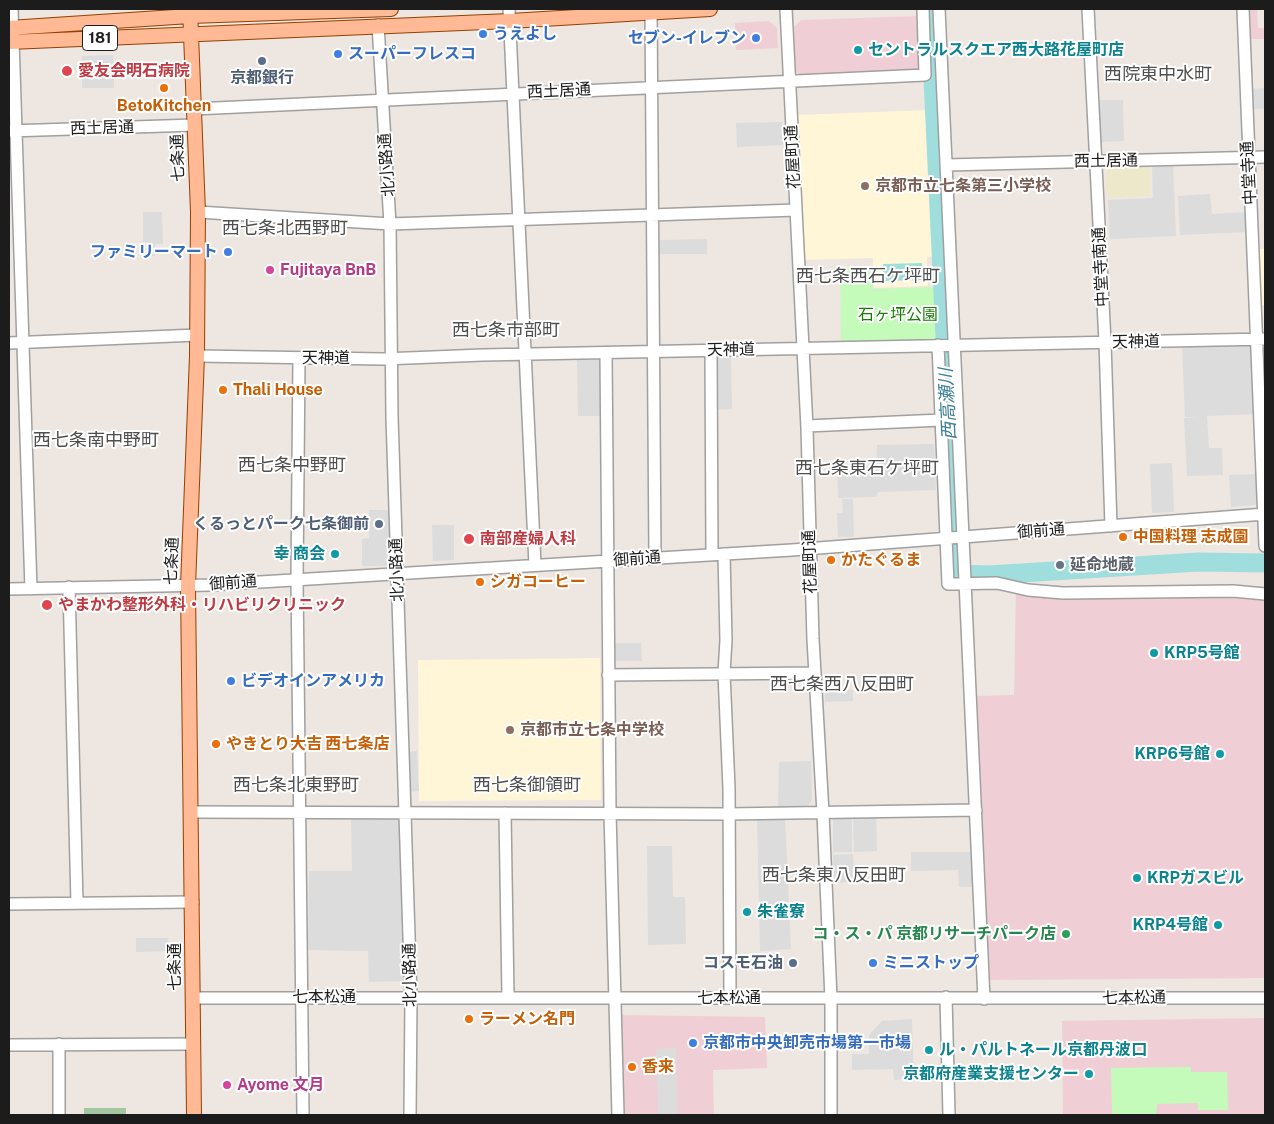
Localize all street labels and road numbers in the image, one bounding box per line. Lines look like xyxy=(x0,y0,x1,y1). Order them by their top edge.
road number: 181 xyxy=(82,26,118,50)
street label: 西土居通 xyxy=(527,80,591,102)
street label: 西土居通 xyxy=(70,117,134,139)
street label: 花屋町通 xyxy=(782,125,804,189)
street label: 北小路通 xyxy=(375,132,399,198)
street label: 七条通 xyxy=(168,134,188,182)
street label: 中堂寺通 xyxy=(1238,141,1260,205)
street label: 西土居通 xyxy=(1074,151,1138,171)
street label: 中堂寺南通 xyxy=(1089,227,1113,307)
street label: 天神道 xyxy=(1112,332,1160,352)
street label: 天神道 xyxy=(707,340,755,360)
street label: 天神道 xyxy=(302,348,350,368)
street label: 御前通 xyxy=(1016,520,1066,542)
street label: 花屋町通 xyxy=(799,530,821,594)
street label: 七条通 xyxy=(162,537,182,585)
street label: 北小路通 xyxy=(386,538,408,602)
street label: 御前通 xyxy=(612,548,662,570)
street label: 御前通 xyxy=(208,572,258,594)
street label: 七条通 xyxy=(165,943,185,991)
street label: 北小路通 xyxy=(400,943,420,1007)
street label: 七本松通 xyxy=(292,987,356,1007)
street label: 七本松通 xyxy=(697,988,761,1008)
street label: 七本松通 xyxy=(1102,988,1166,1008)

